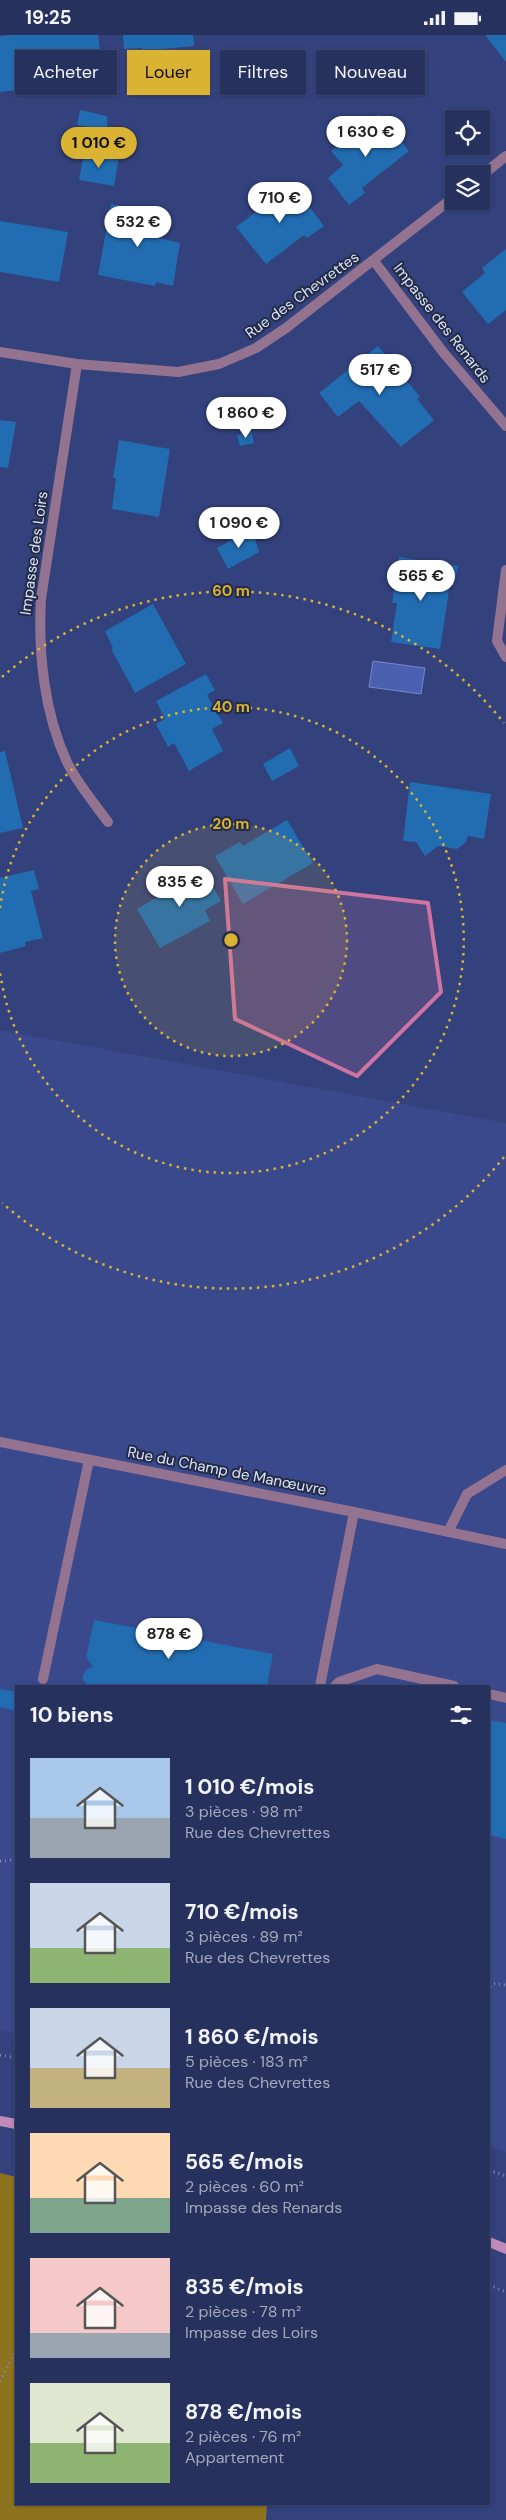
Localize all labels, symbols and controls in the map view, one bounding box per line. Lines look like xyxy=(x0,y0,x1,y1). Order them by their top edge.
text: 19:25 xyxy=(25,5,72,30)
chip: Acheter xyxy=(15,50,117,95)
chip: Louer xyxy=(127,50,210,95)
chip: Filtres xyxy=(220,50,306,95)
chip: Nouveau xyxy=(316,50,425,95)
map controls xyxy=(445,110,490,210)
button: locate xyxy=(445,110,490,155)
pin: 1 630 € xyxy=(320,115,412,158)
text: 1 630 € xyxy=(337,121,395,142)
pin: 1 010 € xyxy=(53,127,145,169)
text: 1 010 € xyxy=(72,132,126,153)
button: layers xyxy=(445,165,490,210)
pin: 710 € xyxy=(245,181,315,224)
text: 710 € xyxy=(259,187,301,208)
pin: 532 € xyxy=(103,205,173,248)
text: 532 € xyxy=(115,211,161,232)
street label: Rue des Chevrettes xyxy=(241,247,363,343)
street label: Impasse des Renards xyxy=(389,259,495,387)
pin: 517 € xyxy=(345,353,415,396)
text: 517 € xyxy=(360,359,400,380)
pin: 1 860 € xyxy=(200,397,292,439)
text: 1 860 € xyxy=(217,402,275,423)
street label: Impasse des Loirs xyxy=(15,490,53,616)
pin: 1 090 € xyxy=(193,507,285,549)
text: 1 090 € xyxy=(210,512,268,533)
pin: 565 € xyxy=(386,559,456,602)
text: 565 € xyxy=(398,565,444,586)
text: 60 m xyxy=(212,581,250,601)
text: 40 m xyxy=(212,697,250,717)
text: 20 m xyxy=(213,814,249,834)
pin: 835 € xyxy=(145,865,215,908)
text: 835 € xyxy=(157,871,203,892)
centre of rings xyxy=(222,931,240,949)
street label: Rue du Champ de Manœuvre xyxy=(126,1442,328,1500)
pin: 878 € xyxy=(134,1617,204,1660)
text: 878 € xyxy=(147,1623,191,1644)
text: 10 biens xyxy=(30,1701,114,1729)
icon: filters xyxy=(447,1701,475,1729)
text: 1 010 €/mois xyxy=(185,1773,314,1801)
icon: home xyxy=(70,1778,130,1838)
text: 3 pièces · 98 m² xyxy=(185,1801,303,1822)
text: Rue des Chevrettes xyxy=(185,1822,330,1843)
text: 710 €/mois xyxy=(185,1898,299,1926)
icon: home xyxy=(70,1903,130,1963)
text: 3 pièces · 89 m² xyxy=(185,1926,303,1947)
text: Rue des Chevrettes xyxy=(185,1947,330,1968)
text: 1 860 €/mois xyxy=(185,2023,319,2051)
icon: home xyxy=(70,2028,130,2088)
text: 5 pièces · 183 m² xyxy=(185,2051,308,2072)
text: Rue des Chevrettes xyxy=(185,2072,330,2093)
text: 565 €/mois xyxy=(185,2148,304,2176)
icon: home xyxy=(70,2153,130,2213)
text: 2 pièces · 60 m² xyxy=(185,2176,304,2197)
text: Impasse des Renards xyxy=(185,2197,342,2218)
text: 835 €/mois xyxy=(185,2273,304,2301)
icon: home xyxy=(70,2278,130,2338)
text: 2 pièces · 78 m² xyxy=(185,2301,301,2322)
text: Impasse des Loirs xyxy=(185,2322,318,2343)
text: 878 €/mois xyxy=(185,2398,302,2426)
icon: home xyxy=(70,2403,130,2463)
text: 2 pièces · 76 m² xyxy=(185,2426,301,2447)
text: Appartement xyxy=(185,2447,284,2468)

